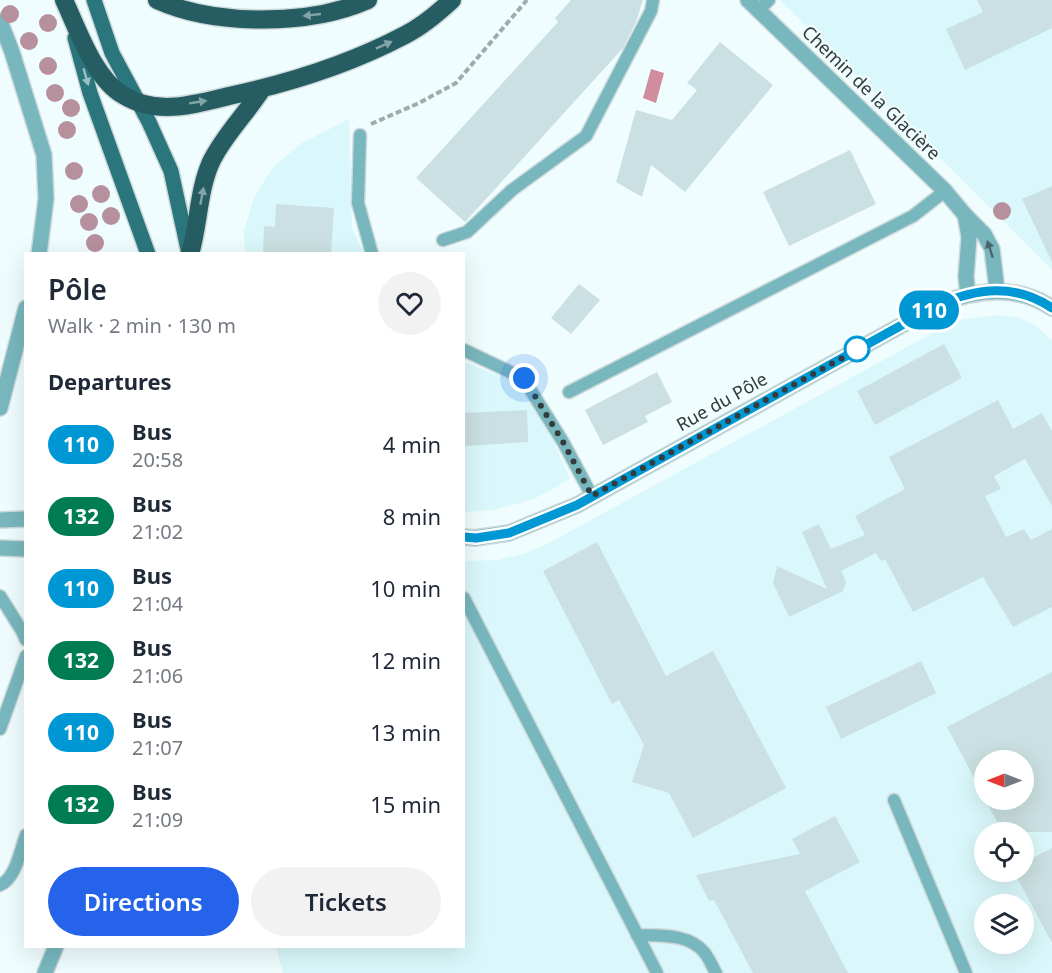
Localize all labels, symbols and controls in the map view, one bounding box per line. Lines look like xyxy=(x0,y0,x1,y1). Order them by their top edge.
one-way arrow xyxy=(303,10,322,20)
street label: Chemin de la Glacière xyxy=(797,20,946,165)
one-way arrow xyxy=(375,40,392,49)
one-way arrow xyxy=(81,67,91,86)
one-way arrow xyxy=(189,98,208,107)
one-way arrow xyxy=(198,187,207,206)
one-way arrow xyxy=(984,240,994,258)
text: Pôle xyxy=(48,270,107,308)
button: heart xyxy=(378,272,441,335)
line badge: 110 xyxy=(894,290,964,330)
text: 110 xyxy=(911,296,947,324)
text: Walk · 2 min · 130 m xyxy=(48,312,236,339)
unlabelled marker xyxy=(844,336,870,362)
your location xyxy=(509,363,539,393)
text: Departures xyxy=(48,366,172,396)
street label: Rue du Pôle xyxy=(672,366,771,436)
text: Bus xyxy=(132,416,172,446)
text: 4 min xyxy=(383,429,441,459)
text: 110 xyxy=(63,430,99,458)
text: 20:58 xyxy=(132,446,183,473)
text: Bus xyxy=(132,488,172,518)
text: 8 min xyxy=(383,501,441,531)
text: 132 xyxy=(63,502,99,530)
text: 21:02 xyxy=(132,518,183,545)
text: Bus xyxy=(132,560,172,590)
text: 10 min xyxy=(370,573,441,603)
text: 110 xyxy=(63,574,99,602)
text: 21:04 xyxy=(132,590,183,617)
text: Bus xyxy=(132,632,172,662)
text: 12 min xyxy=(370,645,441,675)
text: 132 xyxy=(63,646,99,674)
text: 21:06 xyxy=(132,662,183,689)
text: Bus xyxy=(132,704,172,734)
text: 13 min xyxy=(370,717,441,747)
text: 110 xyxy=(63,718,99,746)
text: 21:07 xyxy=(132,734,183,761)
north arrow xyxy=(974,750,1034,810)
map controls xyxy=(974,750,1034,954)
text: Bus xyxy=(132,776,172,806)
text: 15 min xyxy=(370,789,441,819)
text: 132 xyxy=(63,790,99,818)
text: 21:09 xyxy=(132,806,183,833)
button: locate xyxy=(974,822,1034,882)
button: Directions xyxy=(48,867,239,936)
button: Tickets xyxy=(251,867,441,936)
button: layers xyxy=(974,894,1034,954)

